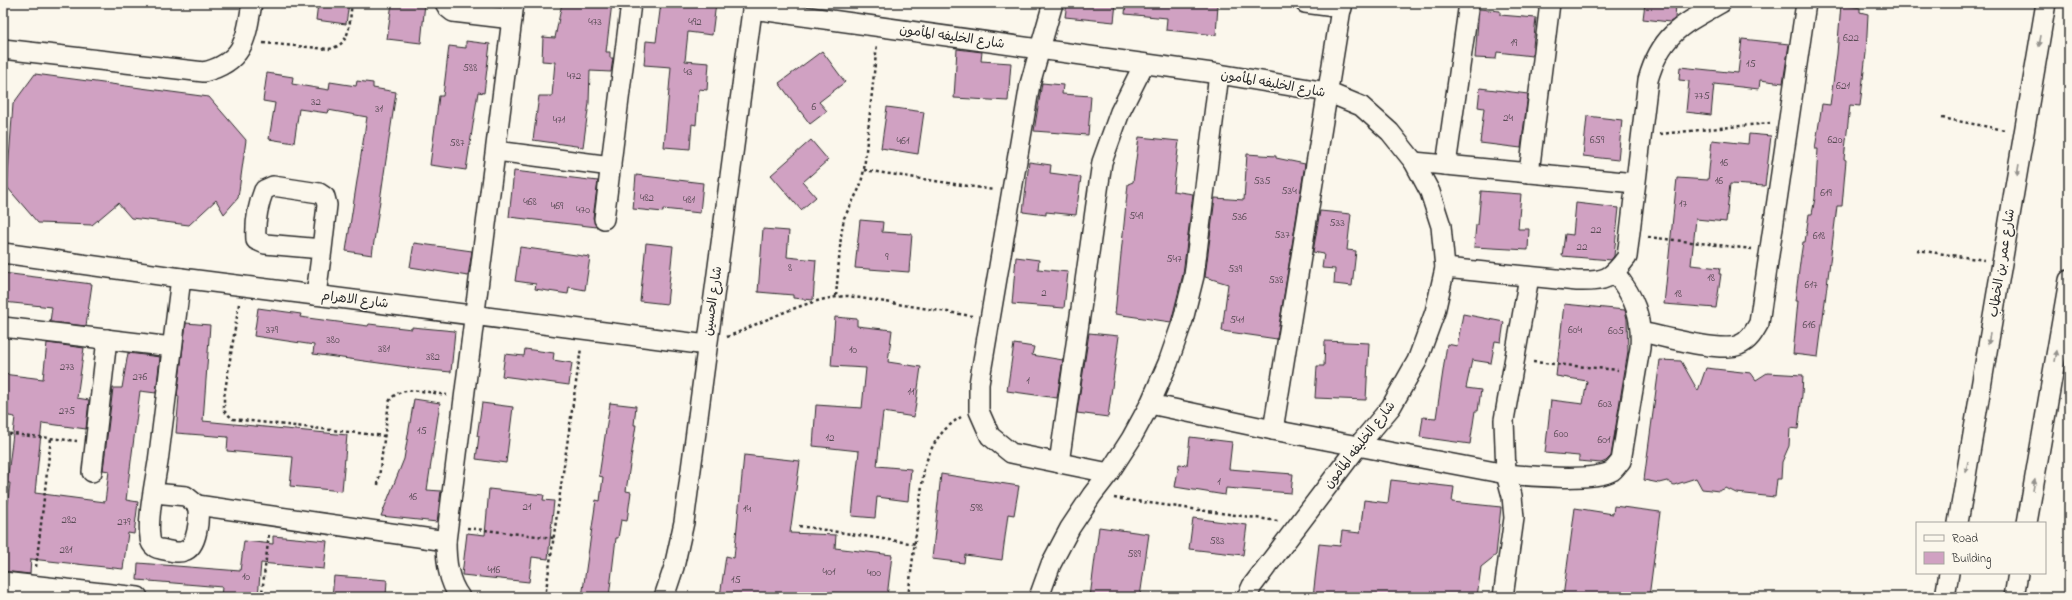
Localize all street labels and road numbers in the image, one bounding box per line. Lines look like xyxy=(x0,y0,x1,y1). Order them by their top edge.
street label: شارع الخليفه المأمون xyxy=(898,20,1006,54)
street label: شارع الخليفه المأمون xyxy=(1219,65,1327,103)
street label: شارع عمر بن الخطاب xyxy=(1984,207,2020,319)
street label: شارع الحسين xyxy=(699,265,727,337)
street label: شارع الاهرام xyxy=(320,286,390,314)
street label: شارع الخليفه المأمون xyxy=(1320,397,1400,493)

